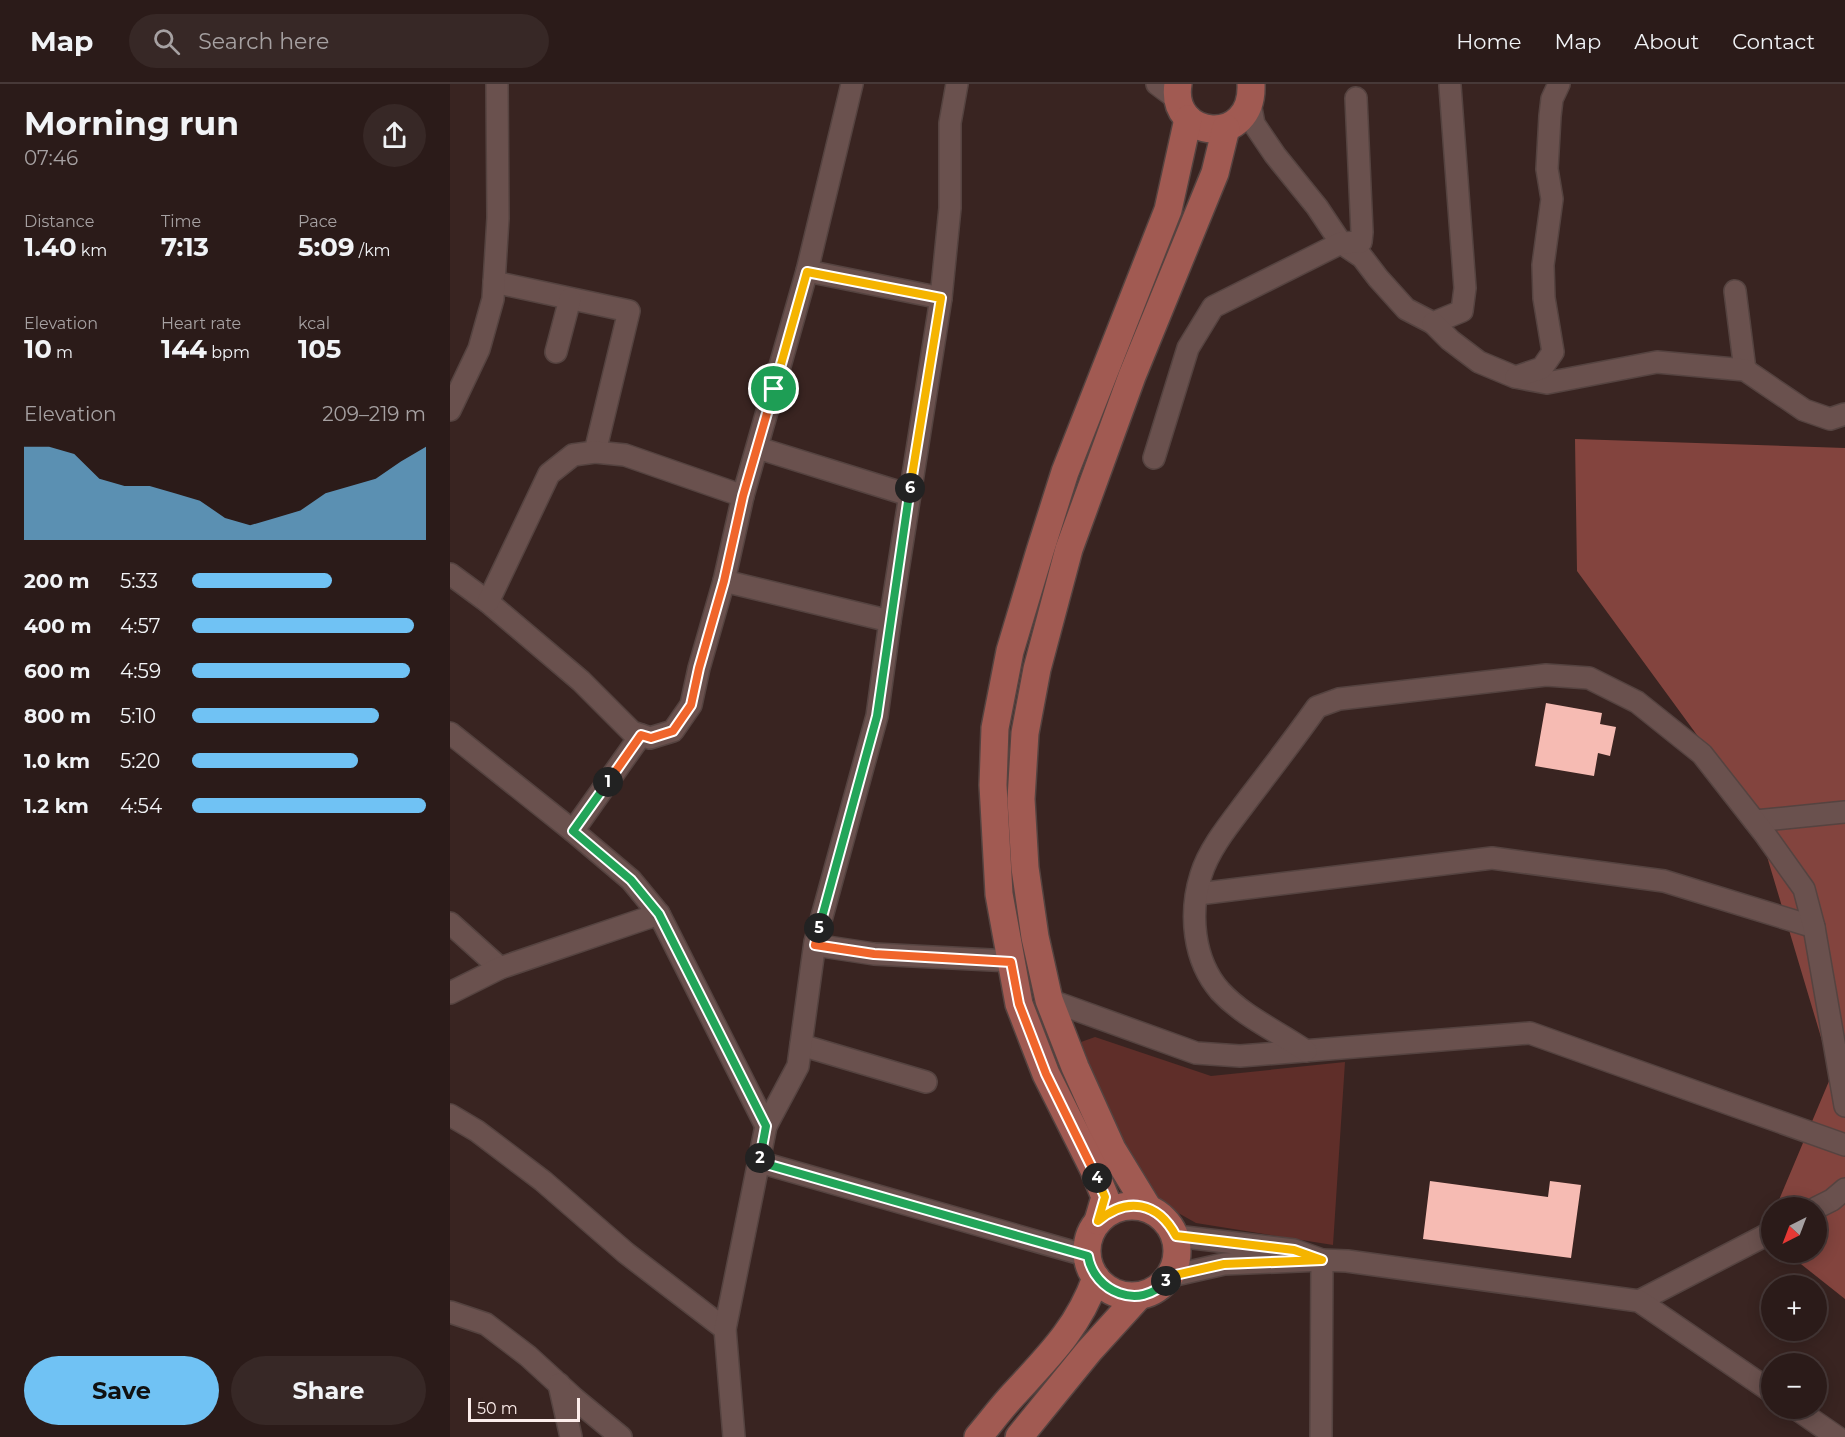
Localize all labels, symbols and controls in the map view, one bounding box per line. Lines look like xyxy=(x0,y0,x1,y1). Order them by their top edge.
search box xyxy=(129,14,549,68)
text: Map xyxy=(30,24,93,58)
icon: search xyxy=(150,25,183,58)
text: Search here xyxy=(198,28,329,55)
text: Home xyxy=(1456,29,1521,54)
text: Map xyxy=(1554,29,1601,54)
text: About xyxy=(1634,29,1699,54)
text: Contact xyxy=(1732,29,1815,54)
text: Morning run xyxy=(24,103,239,143)
button: share xyxy=(363,104,426,167)
text: 07:46 xyxy=(24,146,78,170)
text: Distance xyxy=(24,212,94,231)
text: Time xyxy=(161,212,201,231)
text: Pace xyxy=(298,212,337,231)
text: 1.40 xyxy=(24,231,77,263)
text: 7:13 xyxy=(161,231,209,263)
text: 5:09 xyxy=(298,231,355,263)
text: km xyxy=(77,241,107,260)
text: /km xyxy=(355,241,391,260)
text: Elevation xyxy=(24,314,98,333)
text: Heart rate xyxy=(161,314,241,333)
text: kcal xyxy=(298,314,330,333)
text: 10 xyxy=(24,333,52,365)
text: 144 xyxy=(161,333,207,365)
text: 105 xyxy=(298,333,341,365)
text: m xyxy=(52,343,73,362)
text: bpm xyxy=(207,343,250,362)
pin xyxy=(748,363,799,414)
icon: arrive xyxy=(757,372,790,405)
text: Elevation xyxy=(24,402,116,426)
text: 209–219 m xyxy=(322,402,426,426)
pin: 6 xyxy=(895,473,925,503)
text: 6 xyxy=(905,478,915,497)
text: 200 m xyxy=(24,569,90,593)
text: 5:33 xyxy=(120,569,158,593)
text: 400 m xyxy=(24,614,92,638)
text: 4:57 xyxy=(120,614,160,638)
text: 600 m xyxy=(24,659,91,683)
text: 4:59 xyxy=(120,659,161,683)
text: 800 m xyxy=(24,704,91,728)
text: 5:10 xyxy=(120,704,156,728)
text: 1.0 km xyxy=(24,749,90,773)
text: 5:20 xyxy=(120,749,160,773)
pin: 1 xyxy=(593,767,623,797)
text: 1 xyxy=(605,772,611,791)
text: 1.2 km xyxy=(24,794,89,818)
text: 4:54 xyxy=(120,794,162,818)
pin: 5 xyxy=(804,913,834,943)
text: 5 xyxy=(814,918,824,937)
pin: 2 xyxy=(745,1143,775,1173)
text: 2 xyxy=(755,1148,765,1167)
pin: 4 xyxy=(1082,1163,1112,1193)
text: 4 xyxy=(1091,1168,1103,1187)
north arrow xyxy=(1761,1197,1827,1263)
map controls xyxy=(1761,1197,1827,1419)
pin: 3 xyxy=(1151,1266,1181,1296)
text: 3 xyxy=(1161,1271,1171,1290)
button: + xyxy=(1761,1275,1827,1341)
button: − xyxy=(1761,1353,1827,1419)
button: Save xyxy=(24,1356,219,1425)
button: Share xyxy=(231,1356,426,1425)
scale bar xyxy=(468,1395,580,1422)
text: 50 m xyxy=(477,1399,518,1418)

